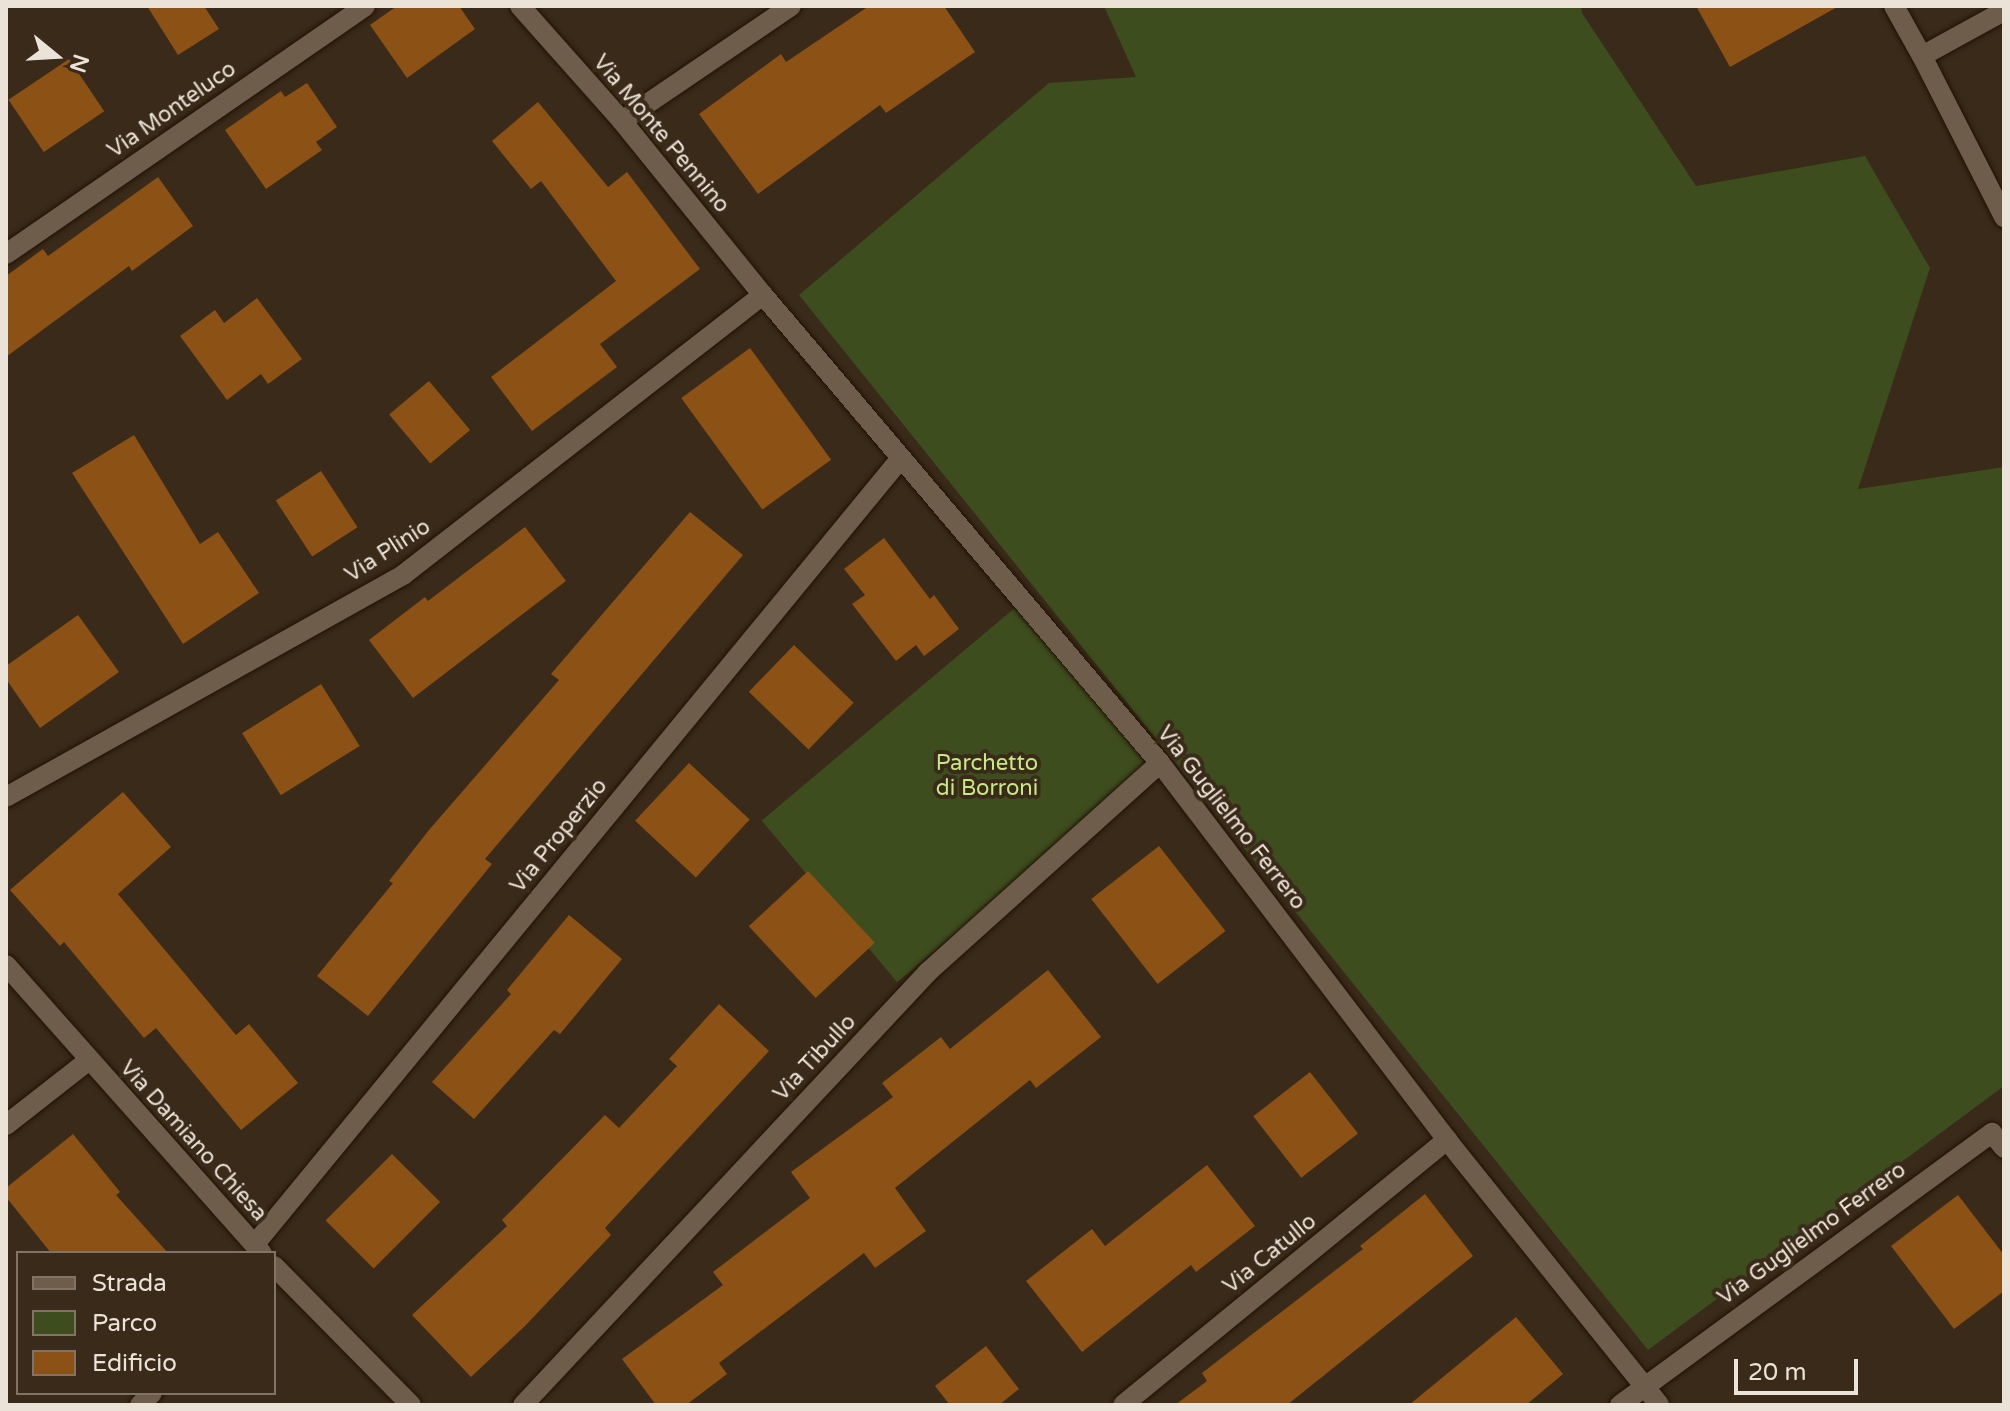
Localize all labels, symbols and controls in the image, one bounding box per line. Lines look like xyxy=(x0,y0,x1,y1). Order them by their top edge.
north arrow xyxy=(16,16,96,96)
street label: Via Monte Pennino xyxy=(587,49,735,219)
text: N xyxy=(64,51,94,76)
street label: Via Monteluco xyxy=(103,56,241,164)
street label: Via Plinio xyxy=(340,514,436,588)
street label: Via Guglielmo Ferrero xyxy=(1151,721,1311,915)
park label: Parchetto di Borroni xyxy=(936,750,1038,802)
street label: Via Properzio xyxy=(505,774,613,898)
street label: Via Tibullo xyxy=(768,1009,862,1107)
street label: Via Damiano Chiesa xyxy=(114,1055,272,1227)
street label: Via Guglielmo Ferrero xyxy=(1713,1157,1911,1311)
street label: Via Catullo xyxy=(1218,1208,1322,1300)
legend xyxy=(16,1251,276,1395)
text: Strada xyxy=(92,1269,167,1298)
text: Parco xyxy=(92,1309,157,1338)
scale bar xyxy=(1738,1343,1862,1393)
text: Edificio xyxy=(92,1349,177,1378)
text: 20 m xyxy=(1748,1358,1806,1387)

